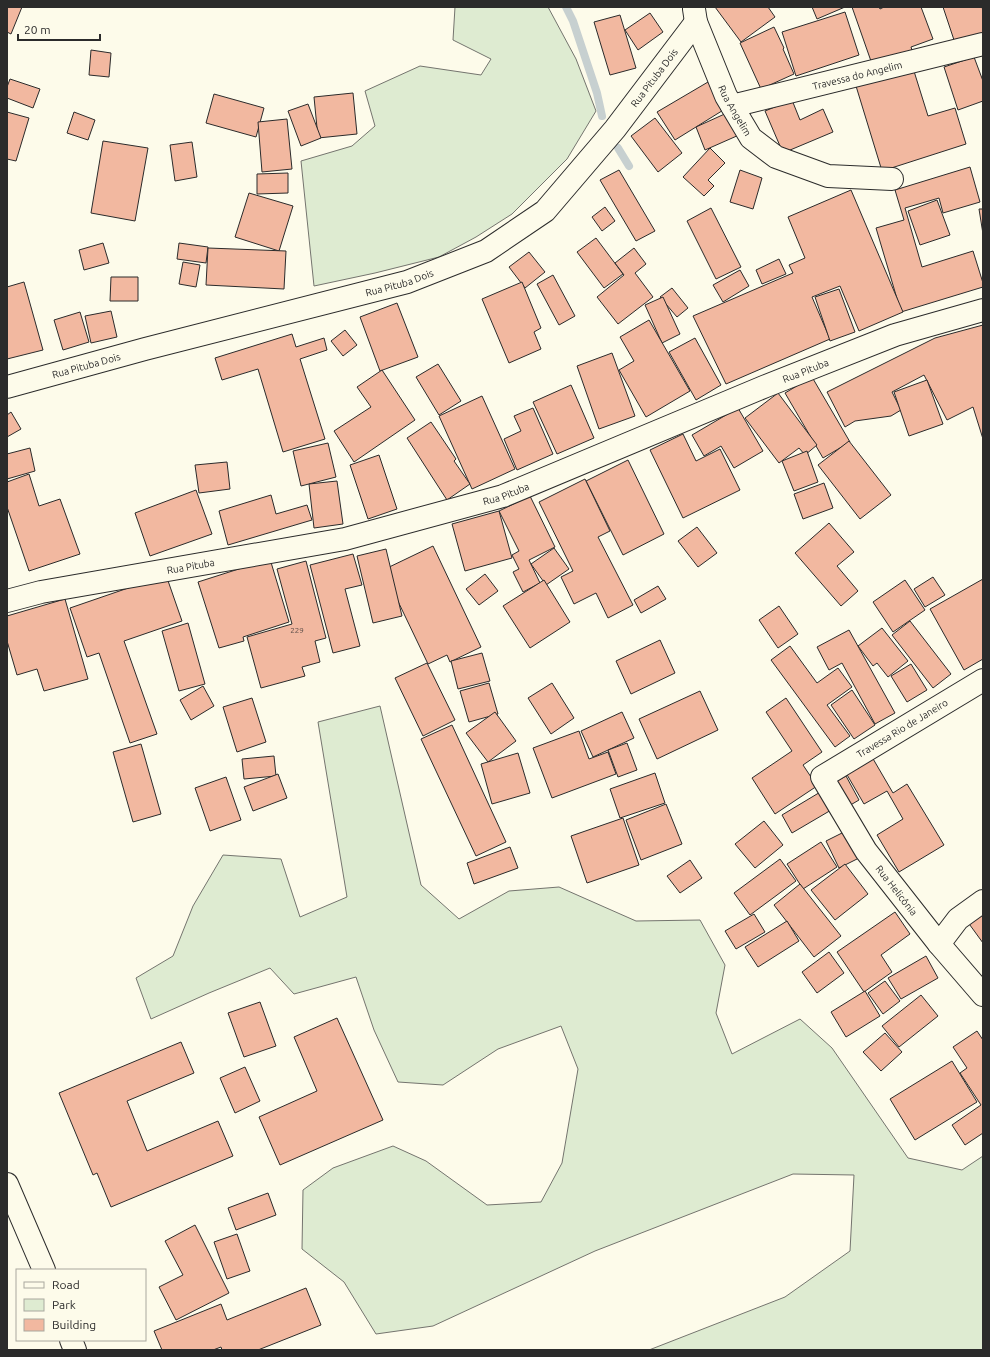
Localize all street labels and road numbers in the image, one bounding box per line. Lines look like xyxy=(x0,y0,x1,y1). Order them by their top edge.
street label: Rua Pituba Dois xyxy=(629,46,680,109)
street label: Travessa do Angelim xyxy=(811,59,903,92)
street label: Rua Angelim xyxy=(716,84,753,138)
street label: Rua Pituba Dois xyxy=(364,267,435,298)
street label: Rua Pituba Dois xyxy=(51,351,122,380)
street label: Rua Pituba xyxy=(781,357,830,385)
street label: Rua Pituba xyxy=(482,481,531,507)
street label: Rua Pituba xyxy=(166,557,215,576)
street label: Travessa Rio de Janeiro xyxy=(855,697,950,760)
street label: Rua Helicônia xyxy=(873,863,920,918)

